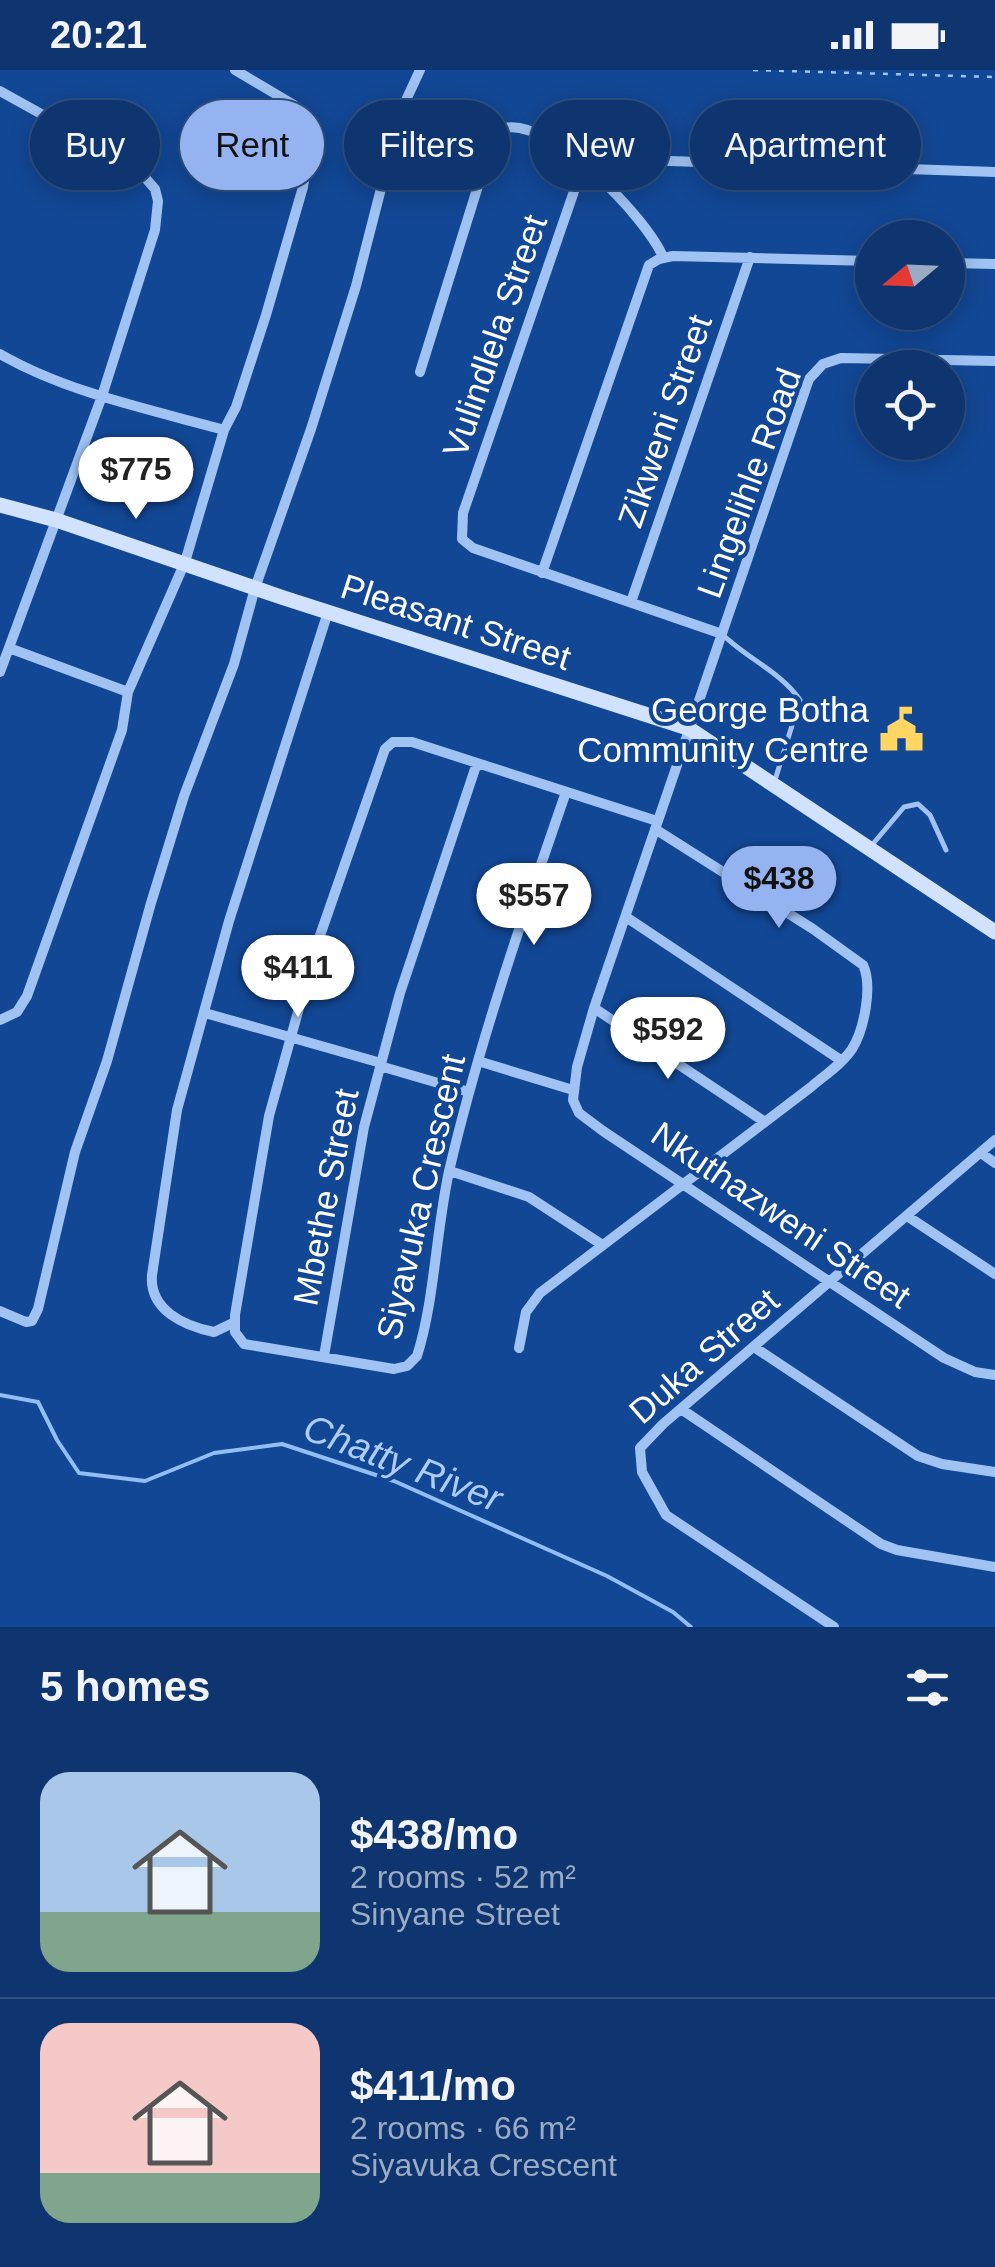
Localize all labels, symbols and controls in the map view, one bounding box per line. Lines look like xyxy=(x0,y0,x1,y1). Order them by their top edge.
text: 20:21 xyxy=(50,14,147,56)
chip: Buy xyxy=(30,100,160,190)
chip: Rent xyxy=(180,100,324,190)
chip: Filters xyxy=(344,100,510,190)
chip: New xyxy=(530,100,670,190)
chip: Apartment xyxy=(690,100,921,190)
street label: Vulindlela Street xyxy=(435,209,554,462)
north arrow xyxy=(855,220,965,330)
map controls xyxy=(855,220,965,460)
street label: Zikweni Street xyxy=(610,309,719,532)
button: locate xyxy=(855,350,965,460)
street label: Lingelihle Road xyxy=(689,363,808,603)
pin: $775 xyxy=(77,437,195,522)
text: $775 xyxy=(100,451,172,487)
street label: Pleasant Street xyxy=(336,566,576,677)
place label: George Botha Community Centre xyxy=(577,690,870,769)
public building icon: George Botha Community Centre xyxy=(878,706,926,754)
pin: $438 xyxy=(720,846,838,931)
text: $438 xyxy=(743,860,815,896)
pin: $557 xyxy=(475,863,593,948)
text: $557 xyxy=(498,877,570,913)
pin: $411 xyxy=(239,935,357,1020)
text: $411 xyxy=(263,949,333,985)
pin: $592 xyxy=(609,997,727,1082)
text: $592 xyxy=(632,1011,704,1047)
street label: Siyavuka Crescent xyxy=(369,1050,472,1343)
street label: Mbethe Street xyxy=(285,1085,366,1309)
street label: Nkuthazweni Street xyxy=(645,1114,918,1316)
street label: Duka Street xyxy=(621,1280,786,1431)
water label: Chatty River xyxy=(298,1406,509,1521)
icon: filters xyxy=(900,1660,955,1715)
text: 5 homes xyxy=(40,1663,210,1710)
text: $438/mo xyxy=(350,1811,518,1858)
icon: home xyxy=(120,1812,240,1932)
text: 2 rooms · 52 m² xyxy=(350,1859,576,1895)
text: Sinyane Street xyxy=(350,1896,560,1932)
text: $411/mo xyxy=(350,2062,516,2109)
icon: home xyxy=(120,2063,240,2183)
text: 2 rooms · 66 m² xyxy=(350,2110,576,2146)
text: Siyavuka Crescent xyxy=(350,2147,617,2183)

